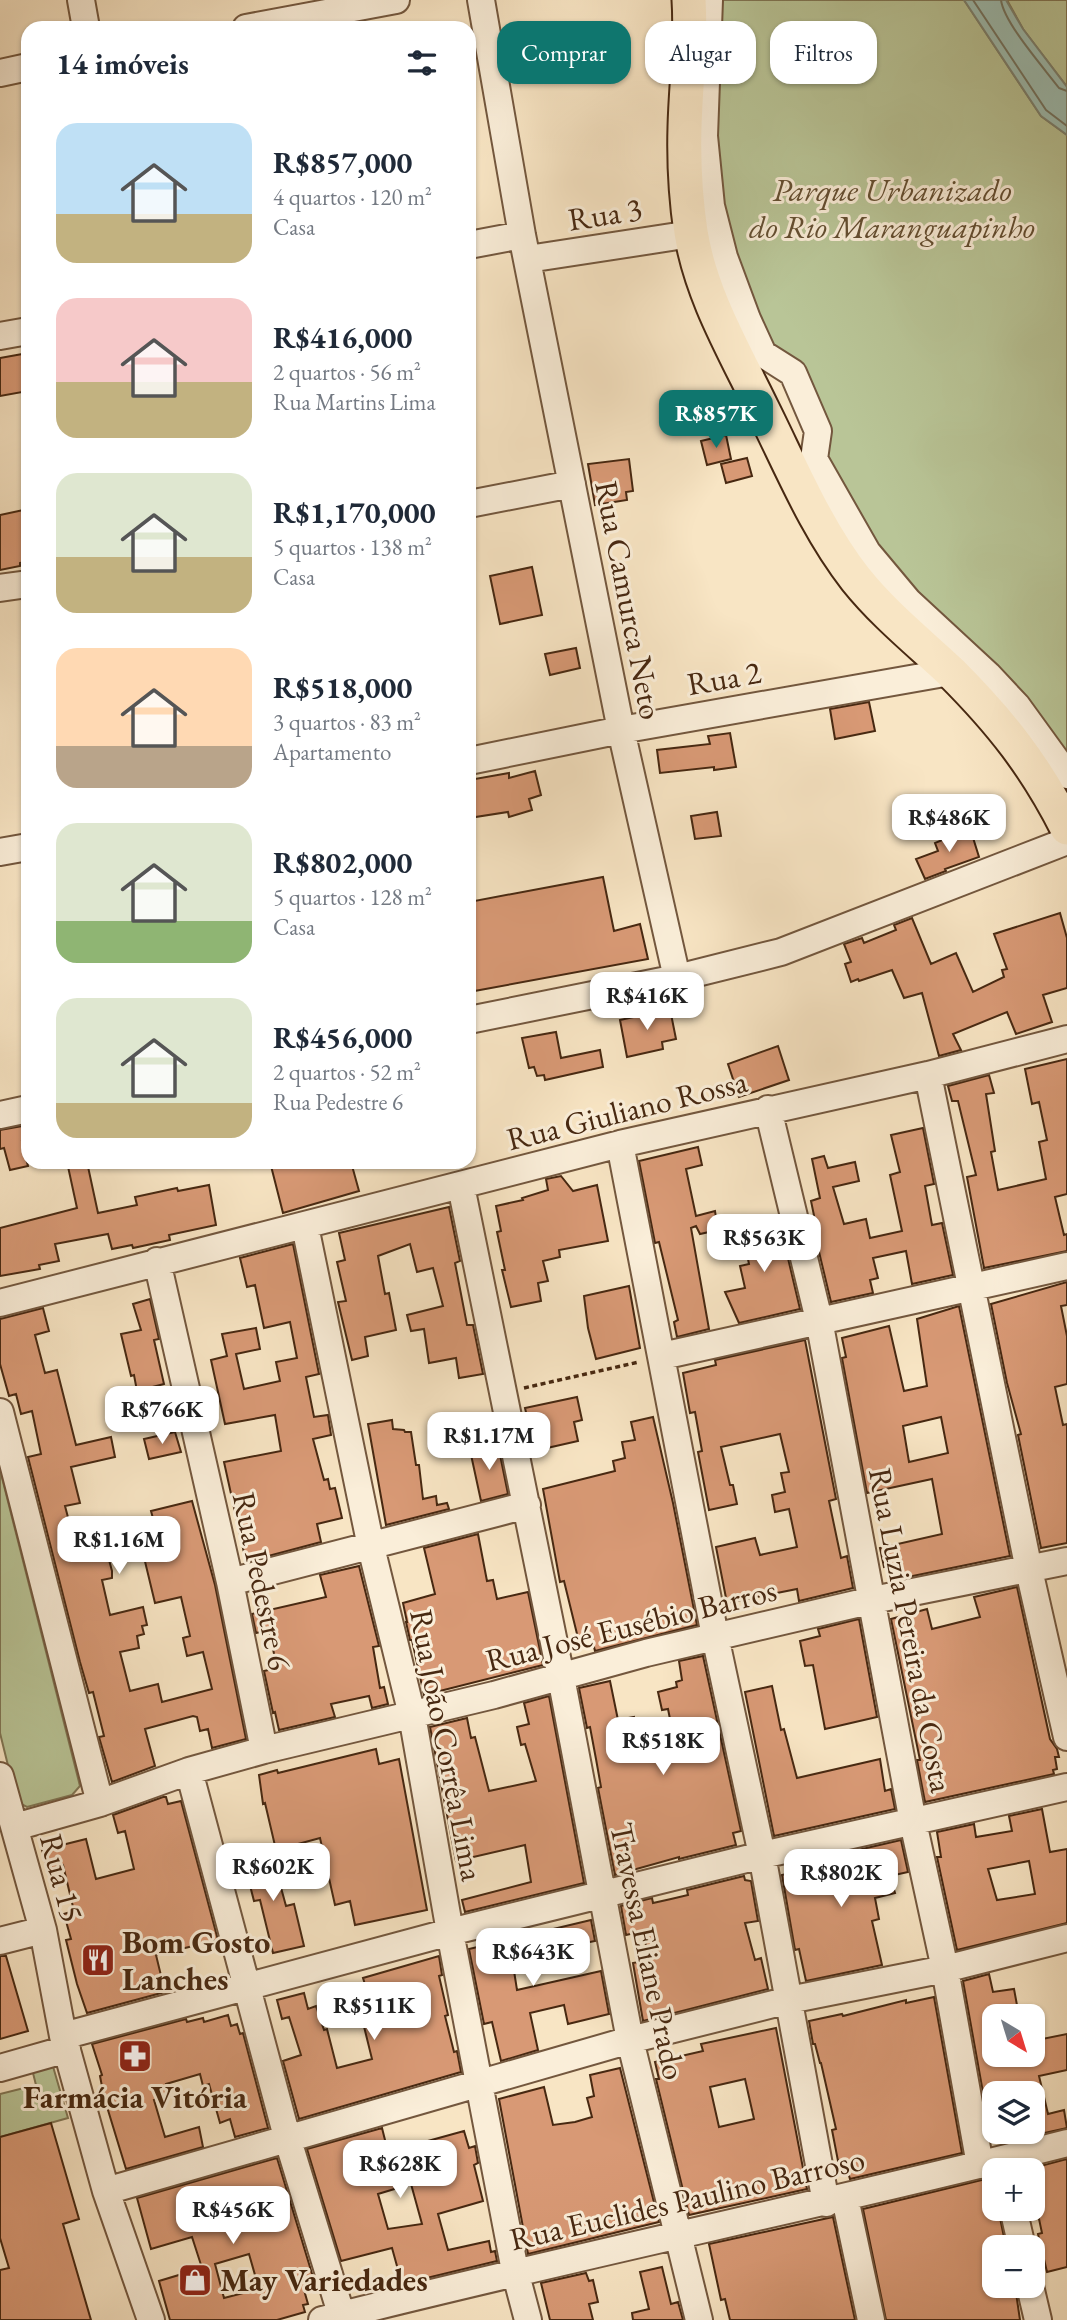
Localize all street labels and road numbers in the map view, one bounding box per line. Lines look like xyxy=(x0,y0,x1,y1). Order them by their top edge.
street label: Rua 3 xyxy=(565,187,645,241)
street label: Rua Camurca Neto xyxy=(585,477,673,723)
street label: Rua 2 xyxy=(684,651,765,705)
street label: Rua Giuliano Rossa xyxy=(502,1060,752,1160)
street label: Rua Luzia Pereira da Costa xyxy=(859,1464,963,1796)
street label: Rua Pedestre 6 xyxy=(223,1488,301,1674)
street label: Rua José Eusébio Barros xyxy=(481,1569,781,1681)
street label: Rua João Corrêa Lima xyxy=(400,1606,494,1885)
street label: Travessa Eliane Prado xyxy=(600,1819,696,2083)
street label: Rua 15 xyxy=(30,1829,94,1927)
street label: Rua Euclides Paulino Barroso xyxy=(505,2138,869,2260)

